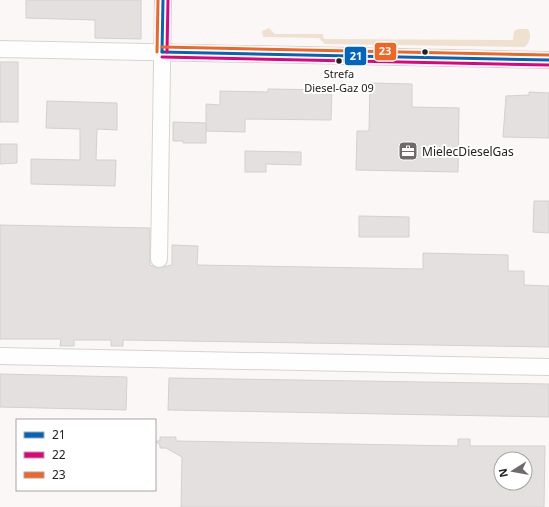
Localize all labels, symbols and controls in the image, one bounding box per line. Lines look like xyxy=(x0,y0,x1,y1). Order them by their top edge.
line badge: 23 xyxy=(374,42,397,61)
text: 23 xyxy=(379,43,391,58)
line badge: 21 xyxy=(344,46,367,66)
unlabelled marker xyxy=(420,47,430,57)
text: 21 xyxy=(350,48,362,63)
marker: Strefa Diesel-Gaz 09 xyxy=(334,56,344,66)
place label: Strefa Diesel-Gaz 09 xyxy=(304,66,374,95)
office icon: MielecDieselGas xyxy=(397,140,419,162)
place label: MielecDieselGas xyxy=(422,143,514,160)
legend xyxy=(16,419,156,491)
text: 21 xyxy=(52,426,66,443)
text: 22 xyxy=(52,446,66,463)
north arrow xyxy=(493,451,533,491)
text: 23 xyxy=(52,466,66,483)
text: N xyxy=(494,467,511,479)

